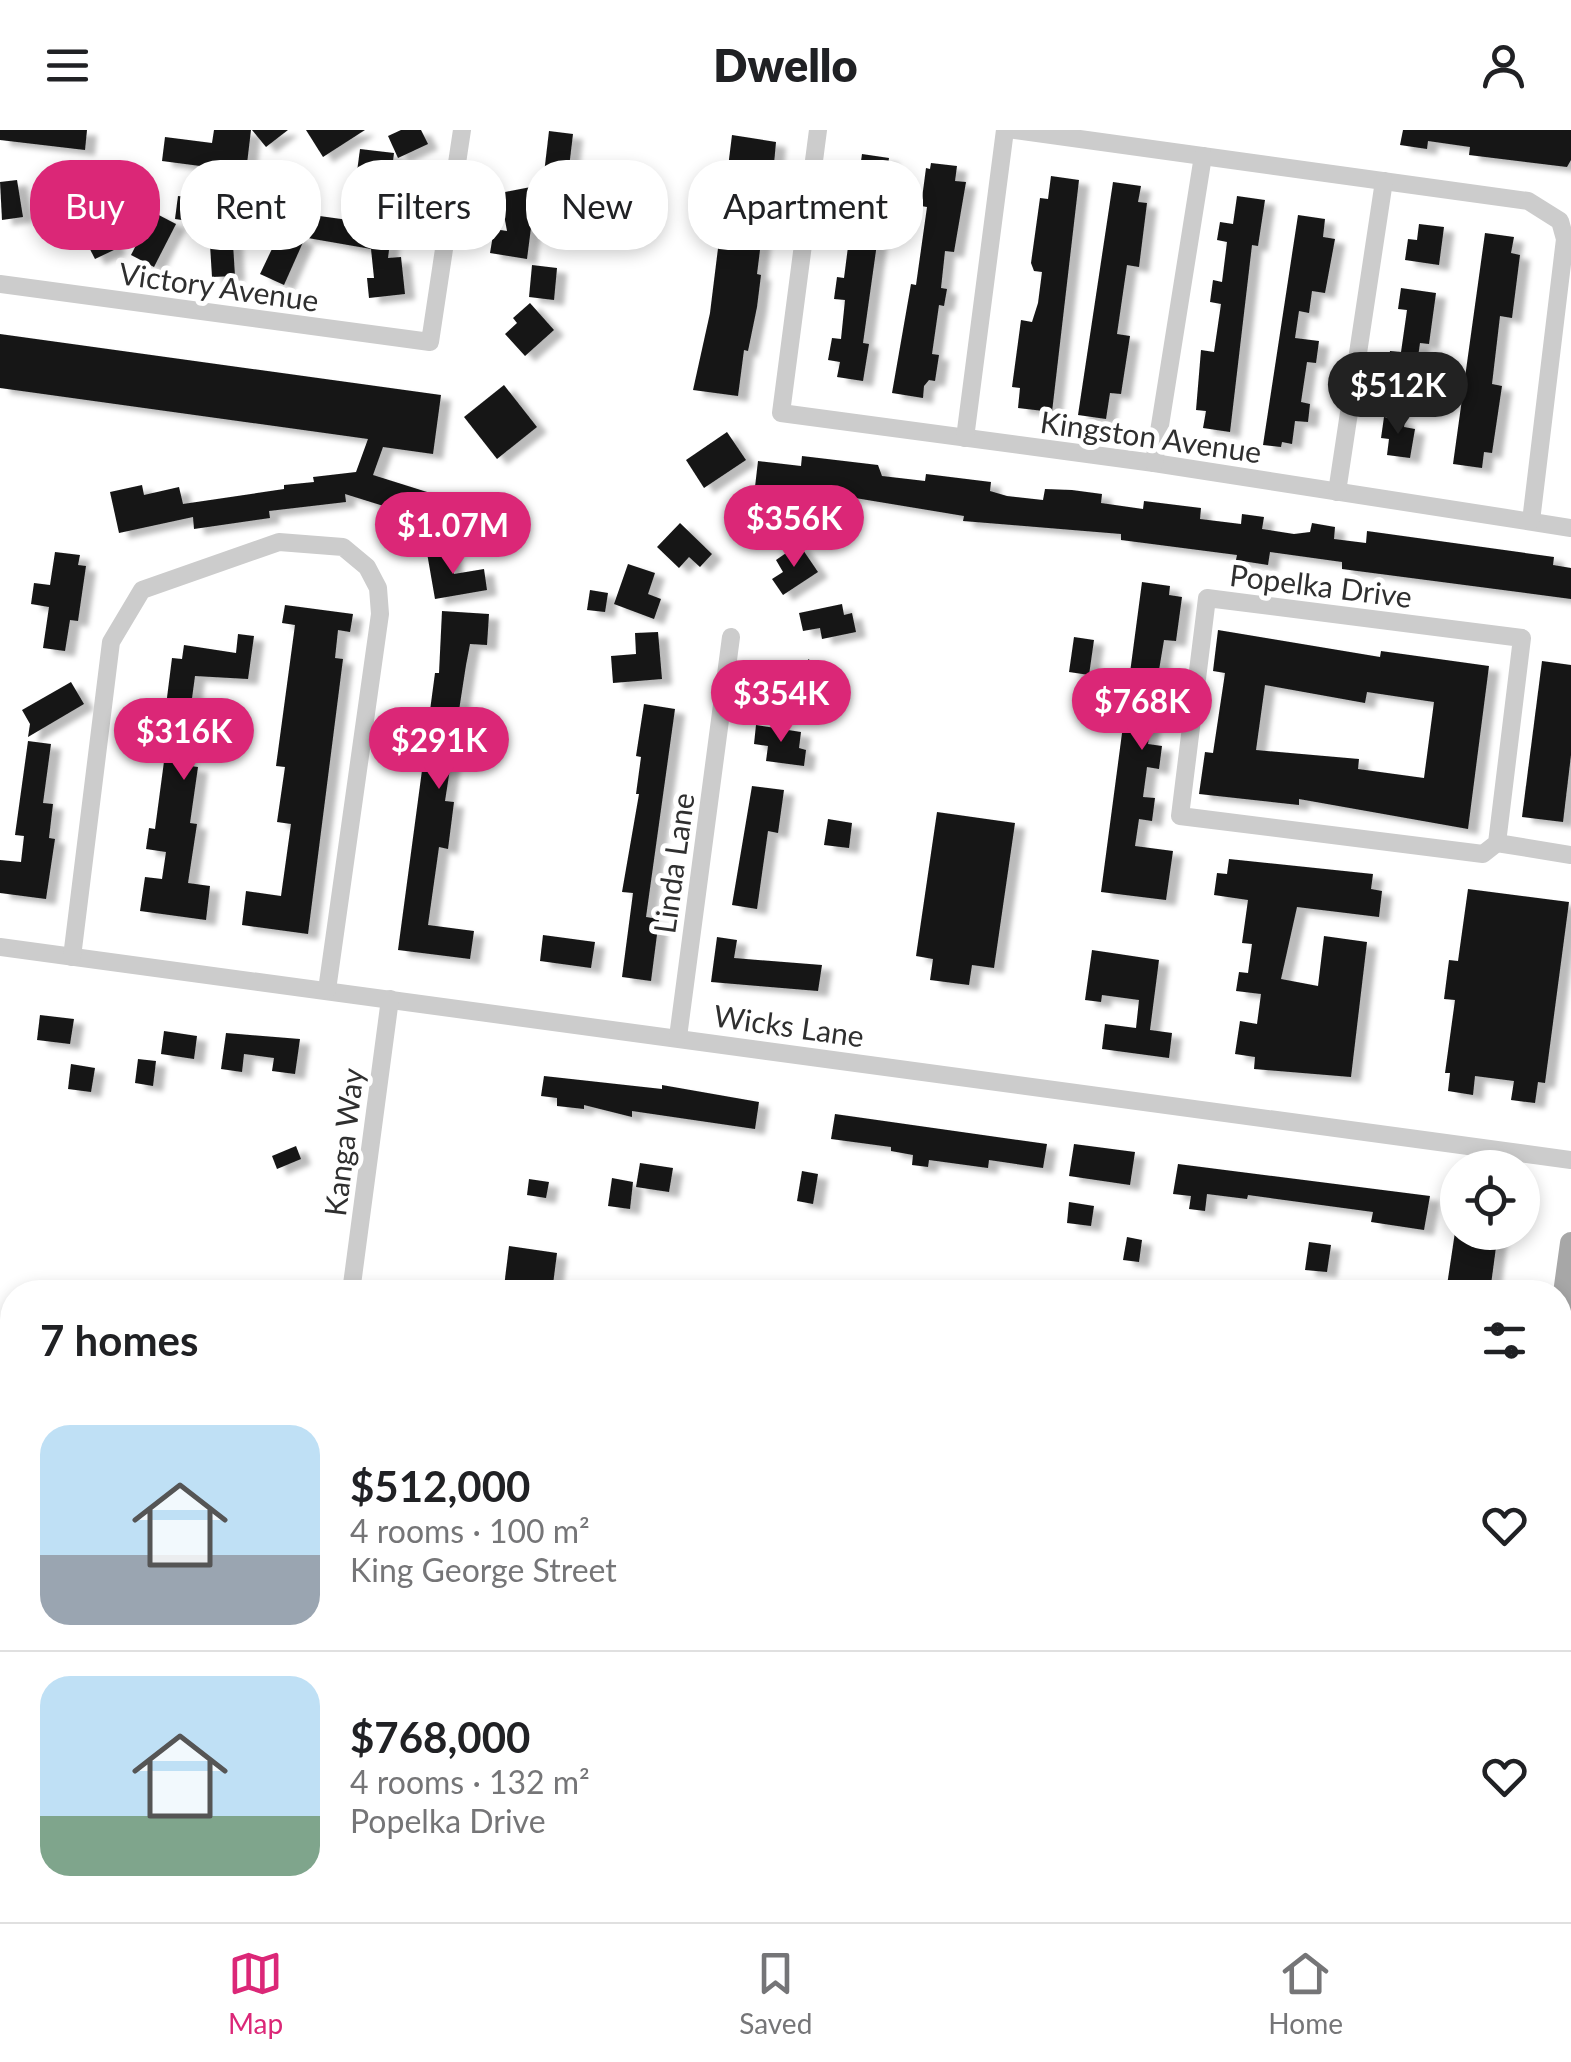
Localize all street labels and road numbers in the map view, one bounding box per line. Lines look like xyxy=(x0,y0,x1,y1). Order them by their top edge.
street label: Victory Avenue xyxy=(117,254,321,318)
street label: Kingston Avenue xyxy=(1038,403,1264,469)
street label: Popelka Drive xyxy=(1228,556,1414,614)
street label: Linda Lane xyxy=(645,790,701,936)
street label: Wicks Lane xyxy=(712,997,866,1053)
street label: Kanga Way xyxy=(316,1066,370,1218)

